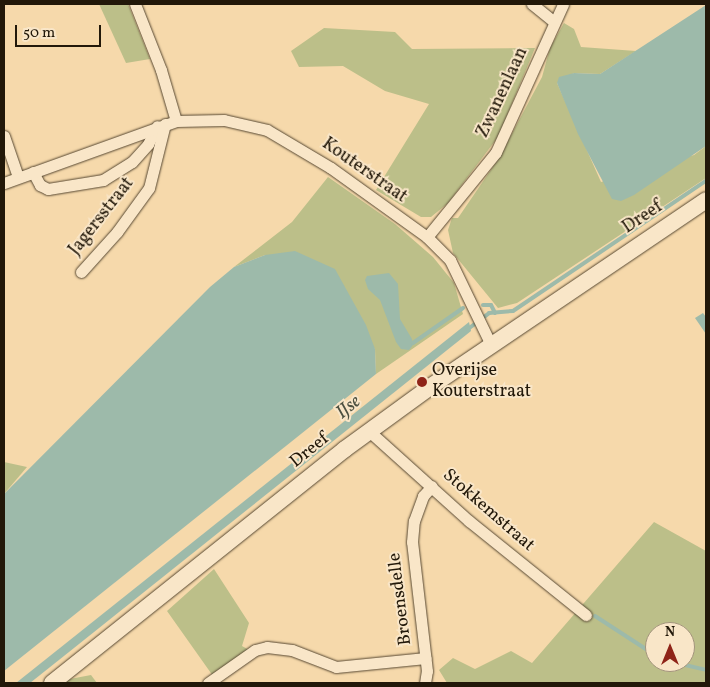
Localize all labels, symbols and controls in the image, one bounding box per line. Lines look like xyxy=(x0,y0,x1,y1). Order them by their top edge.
scale bar xyxy=(18,15,104,47)
text: 50 m xyxy=(23,23,55,44)
street label: Zwanenlaan xyxy=(473,44,533,142)
street label: Kouterstraat xyxy=(317,134,411,208)
street label: Jagersstraat xyxy=(65,174,139,260)
street label: Dreef xyxy=(619,197,667,239)
place label: Overijse Kouterstraat xyxy=(432,361,531,404)
marker: Overijse Kouterstraat xyxy=(416,376,428,388)
water label: IJse xyxy=(332,391,366,425)
street label: Dreef xyxy=(286,429,334,473)
street label: Stokkemstraat xyxy=(438,465,538,557)
street label: Broensdelle xyxy=(385,551,417,647)
north arrow xyxy=(645,622,695,672)
text: N xyxy=(665,623,675,642)

